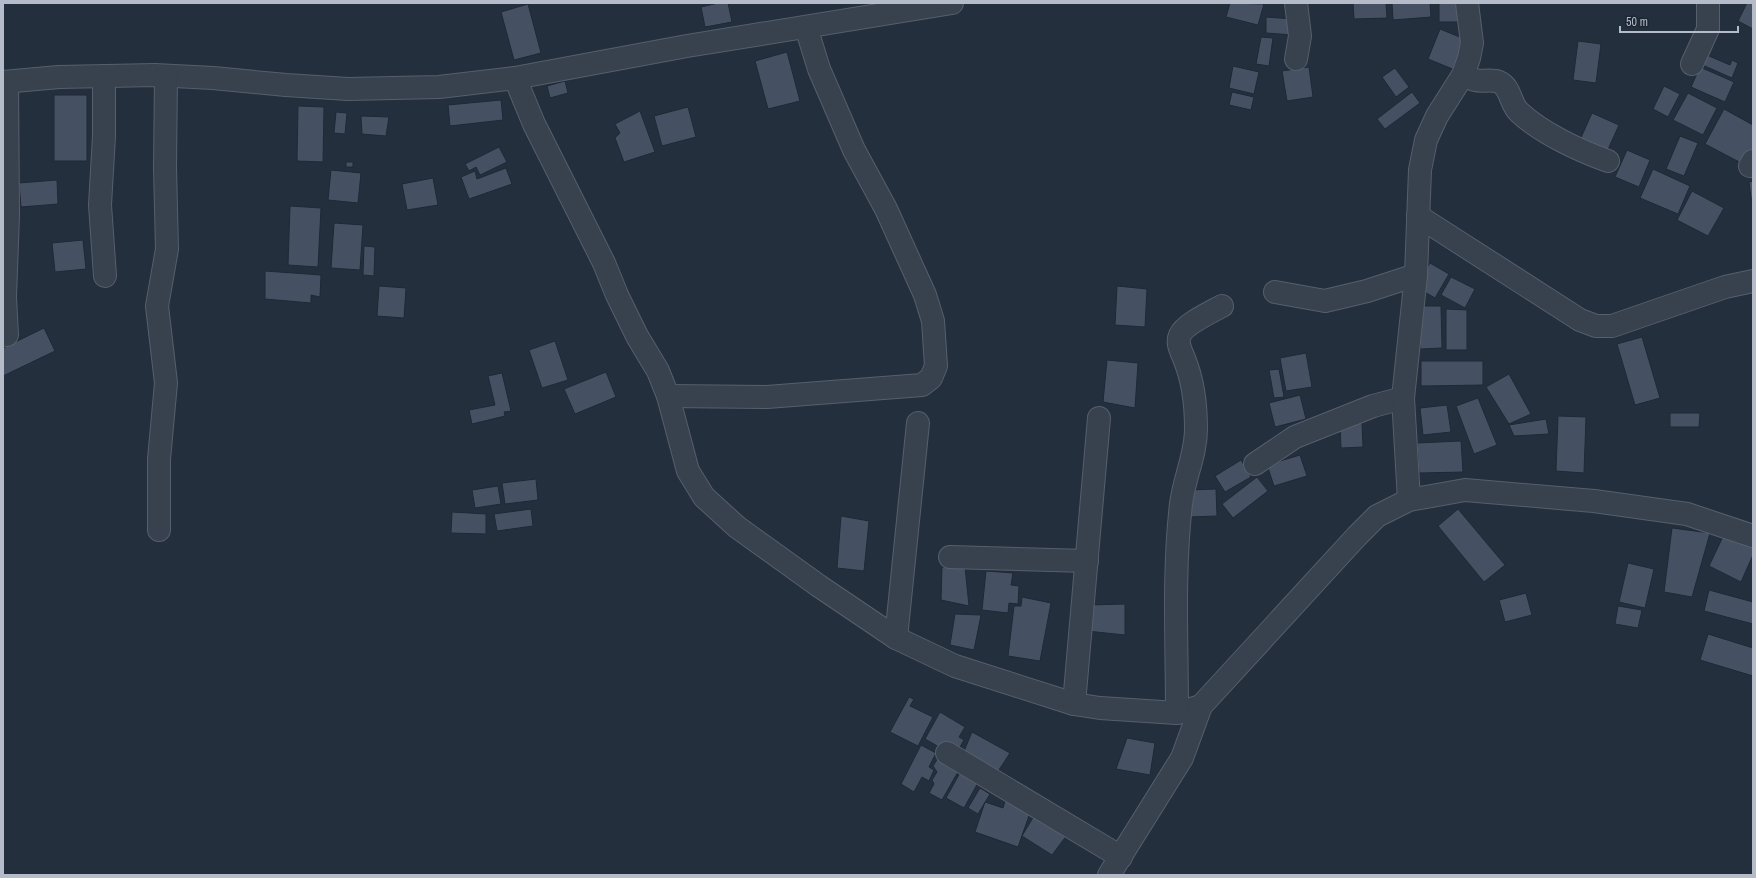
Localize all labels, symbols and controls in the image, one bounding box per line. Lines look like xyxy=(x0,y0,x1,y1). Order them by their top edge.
scale bar xyxy=(1620,8,1738,34)
text: 50 m xyxy=(1626,14,1648,30)

